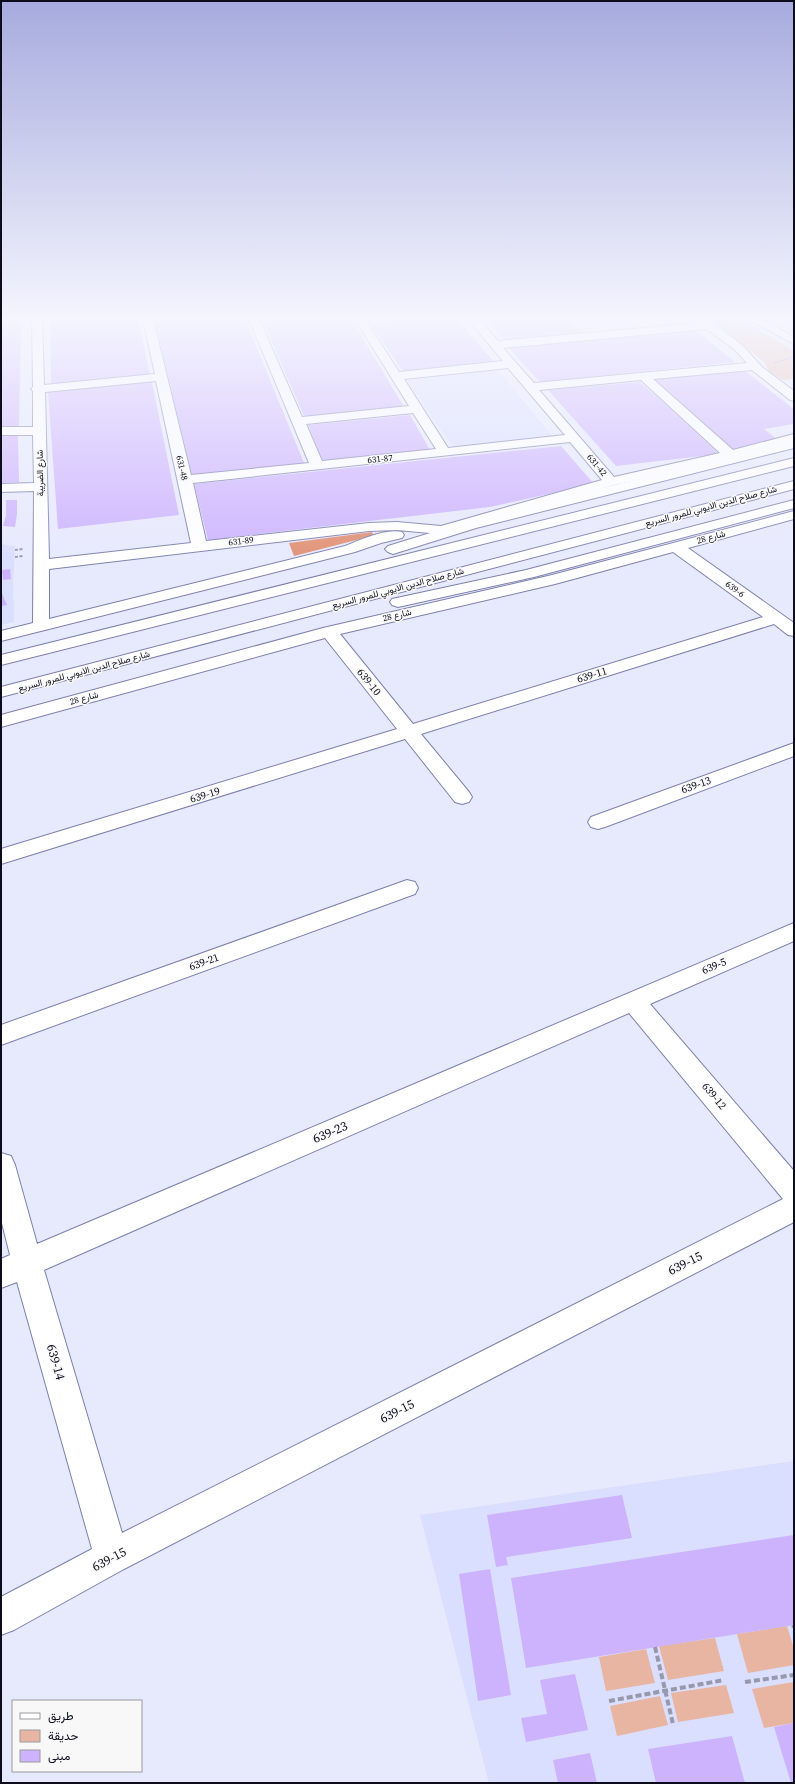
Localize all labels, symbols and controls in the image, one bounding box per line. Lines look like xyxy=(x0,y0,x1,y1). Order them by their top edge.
street label: شارع الضريبة xyxy=(34,450,46,496)
street label: 631-42 xyxy=(584,451,610,479)
street label: 631-87 xyxy=(367,452,394,466)
street label: 631-48 xyxy=(173,454,191,482)
street label: شارع صلاح الدين الايوبي للمرور السريع xyxy=(644,483,778,530)
street label: شارع 28 xyxy=(695,527,727,547)
street label: 631-89 xyxy=(228,533,255,548)
street label: شارع صلاح الدين الايوبي للمرور السريع xyxy=(331,565,465,612)
street label: 639-6 xyxy=(723,578,747,600)
street label: شارع 28 xyxy=(381,606,413,624)
street label: شارع صلاح الدين الايوبي للمرور السريع xyxy=(17,648,151,695)
street label: 639-11 xyxy=(575,663,609,687)
street label: 639-10 xyxy=(353,665,385,699)
street label: شارع 28 xyxy=(68,688,100,708)
street label: 639-13 xyxy=(679,772,714,797)
street label: 639-19 xyxy=(188,783,222,807)
street label: 639-21 xyxy=(187,950,221,974)
street label: 639-5 xyxy=(699,954,729,978)
street label: 639-12 xyxy=(698,1079,730,1113)
street label: 639-23 xyxy=(310,1117,350,1147)
street label: 639-15 xyxy=(665,1247,705,1279)
street label: 639-14 xyxy=(43,1342,69,1382)
street label: 639-15 xyxy=(377,1395,417,1427)
street label: 639-15 xyxy=(89,1543,129,1575)
legend xyxy=(12,1700,142,1772)
text: طريق xyxy=(48,1708,74,1724)
text: حديقة xyxy=(48,1728,78,1744)
text: مبنى xyxy=(48,1748,70,1764)

